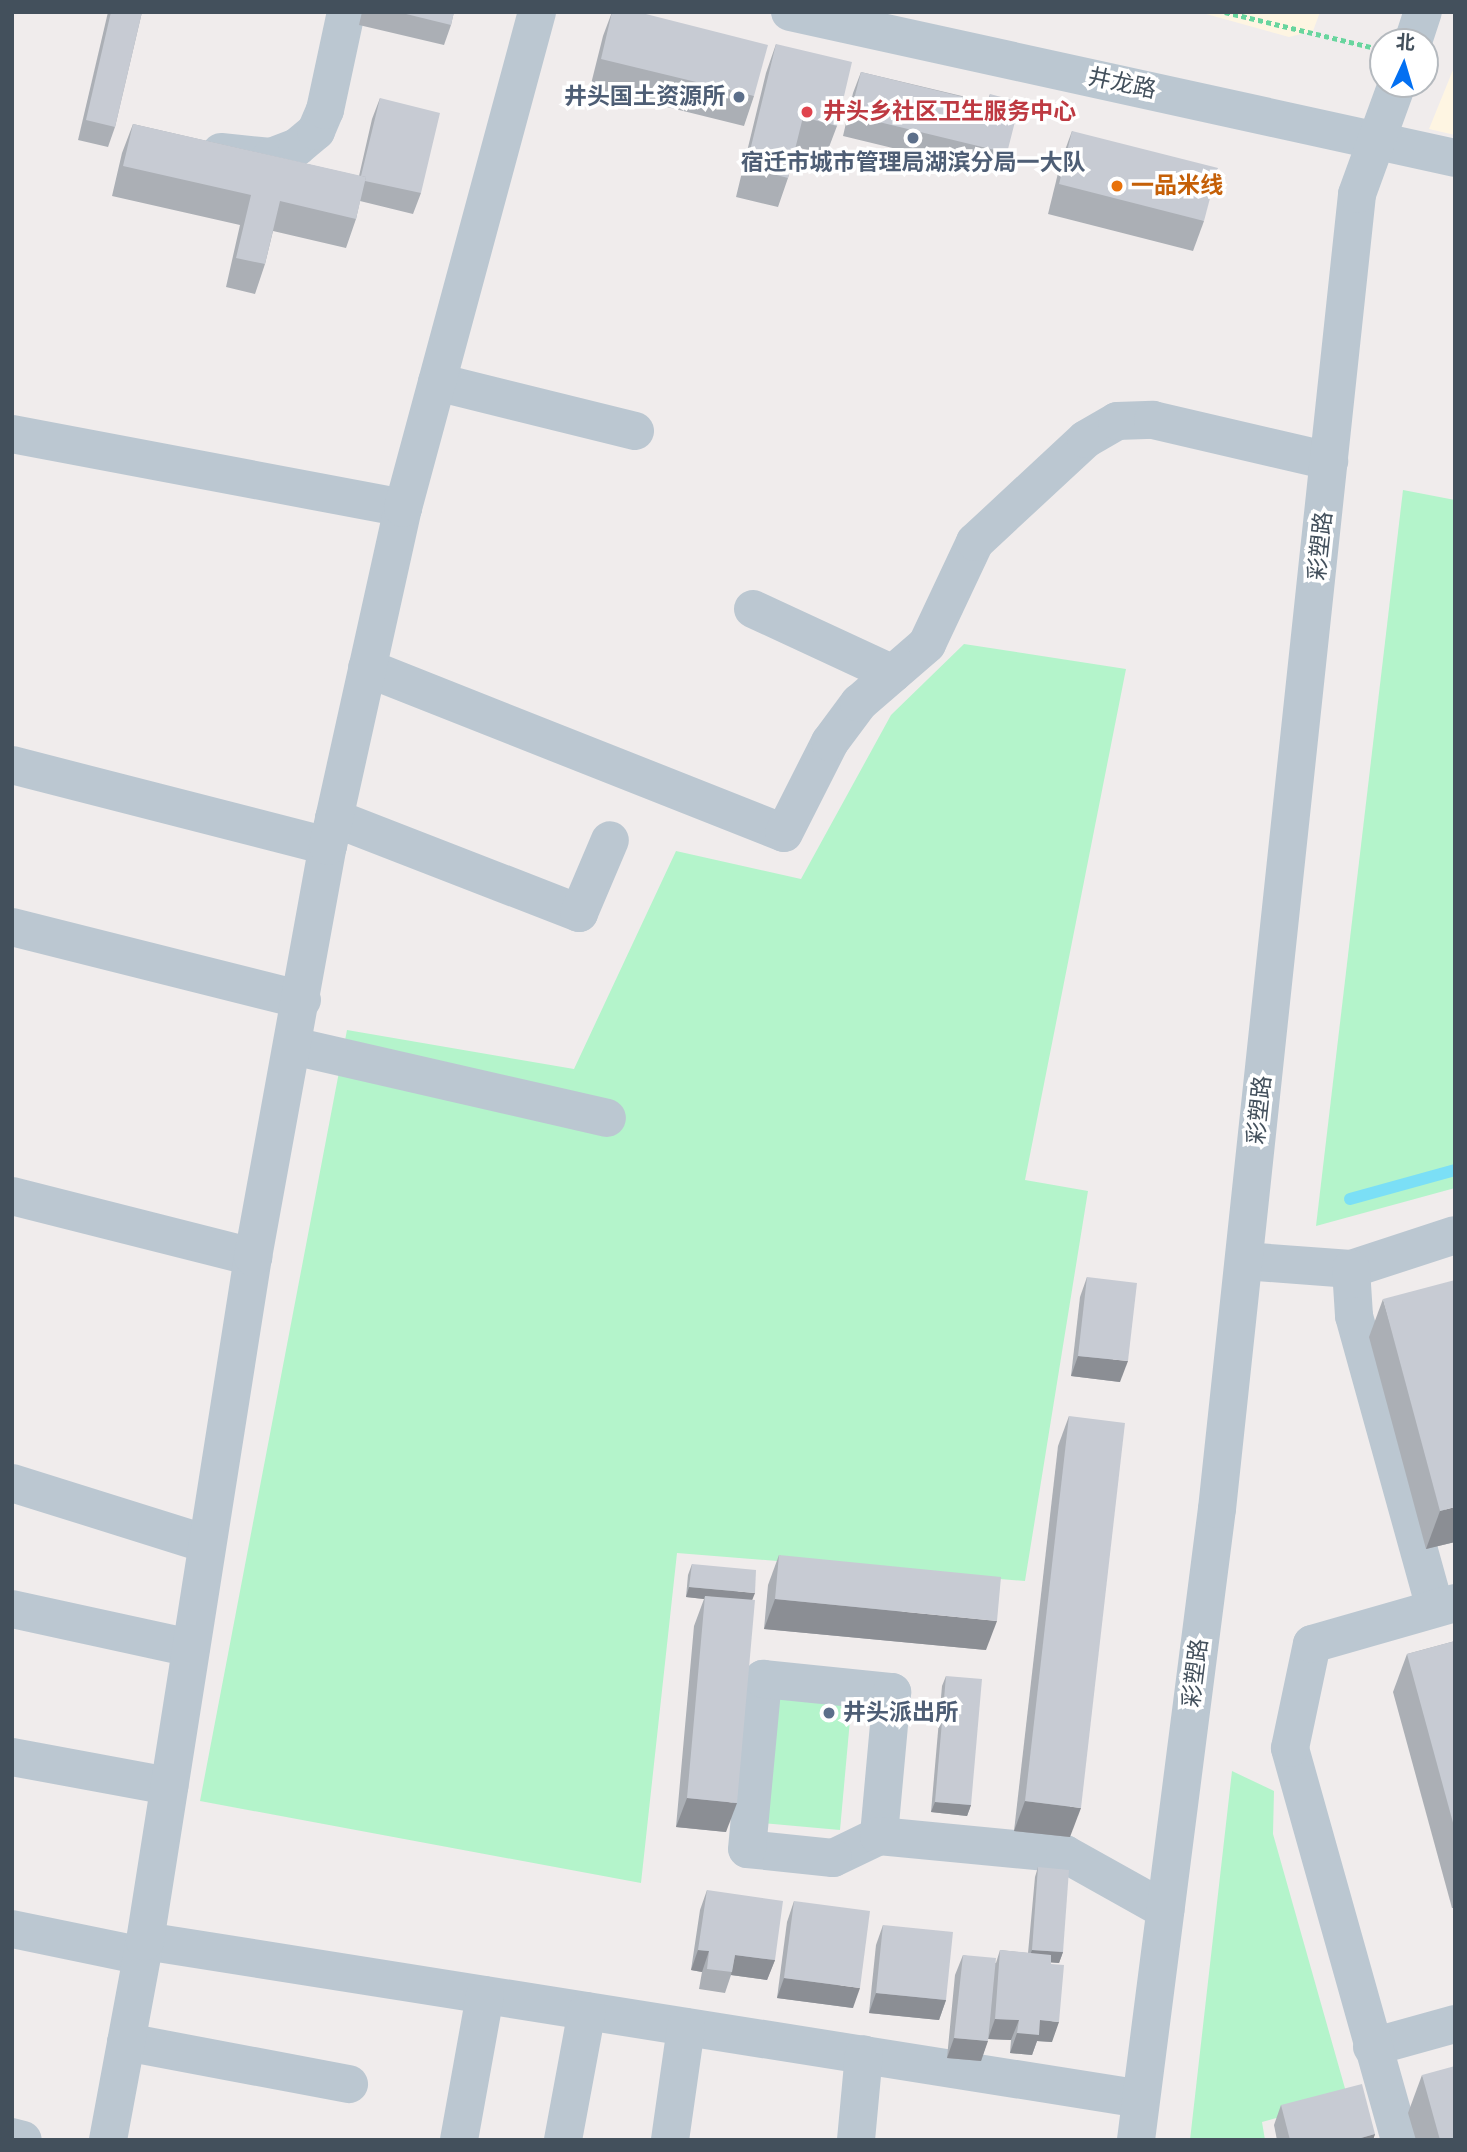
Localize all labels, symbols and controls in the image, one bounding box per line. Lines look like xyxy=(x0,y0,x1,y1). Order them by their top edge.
north arrow xyxy=(1369,28,1439,98)
text: 北 xyxy=(1395,31,1416,56)
street label: 井龙路 xyxy=(1085,63,1159,105)
place label: 井头国土资源所 xyxy=(564,83,725,111)
marker: 井头国土资源所 xyxy=(731,89,747,105)
place label: 井头乡社区卫生服务中心 xyxy=(823,98,1076,126)
marker: 井头乡社区卫生服务中心 xyxy=(797,102,817,122)
marker: 宿迁市城市管理局湖滨分局一大队 xyxy=(905,130,921,146)
place label: 宿迁市城市管理局湖滨分局一大队 xyxy=(741,149,1085,177)
place label: 一品米线 xyxy=(1131,172,1223,200)
marker: 一品米线 xyxy=(1109,178,1125,194)
street label: 彩塑路 xyxy=(1304,510,1338,582)
street label: 彩塑路 xyxy=(1243,1074,1277,1146)
street label: 彩塑路 xyxy=(1178,1637,1214,1709)
place label: 井头派出所 xyxy=(843,1699,958,1727)
marker: 井头派出所 xyxy=(821,1705,837,1721)

